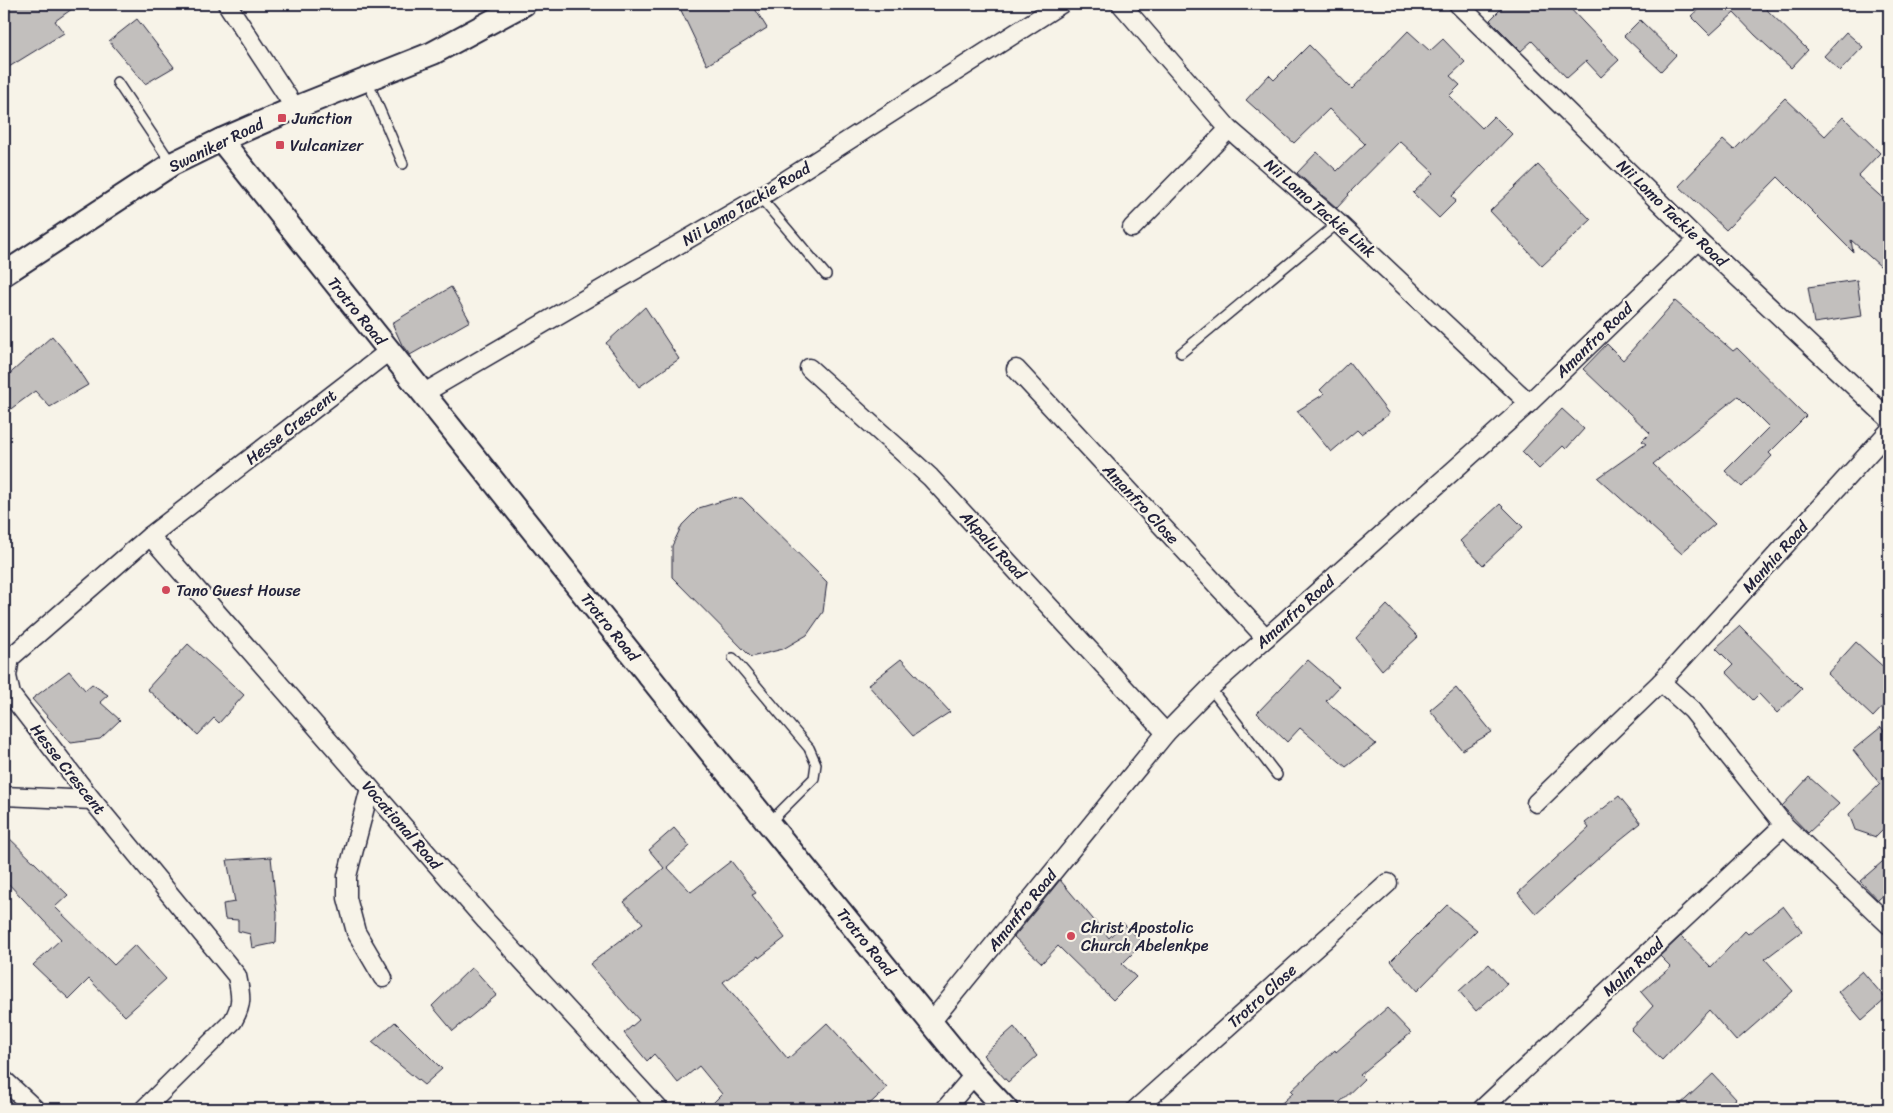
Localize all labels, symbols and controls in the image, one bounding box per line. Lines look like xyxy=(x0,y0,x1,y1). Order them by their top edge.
place label: Junction xyxy=(291,104,352,133)
street label: Swaniker Road xyxy=(163,109,270,181)
marker: Junction xyxy=(276,112,288,124)
place label: Vulcanizer xyxy=(290,131,365,160)
marker: Vulcanizer xyxy=(274,139,286,151)
street label: Nii Lomo Tackie Link xyxy=(1257,151,1383,265)
street label: Nii Lomo Tackie Road xyxy=(1609,152,1736,275)
street label: Nii Lomo Tackie Road xyxy=(676,153,817,254)
street label: Trotro Road xyxy=(320,270,395,353)
street label: Amanfro Road xyxy=(1547,294,1641,386)
street label: Hesse Crescent xyxy=(239,382,343,472)
street label: Amanfro Close xyxy=(1095,456,1187,551)
street label: Akpalu Road xyxy=(952,503,1034,588)
street label: Manhia Road xyxy=(1734,513,1817,600)
street label: Amanfro Road xyxy=(1248,567,1343,657)
place label: Tano Guest House xyxy=(176,576,301,605)
marker: Tano Guest House xyxy=(160,584,172,596)
street label: Trotro Road xyxy=(573,586,648,669)
street label: Hesse Crescent xyxy=(23,717,113,821)
street label: Vocational Road xyxy=(355,773,450,878)
street label: Amanfro Road xyxy=(979,861,1066,959)
street label: Trotro Road xyxy=(829,901,904,984)
place label: Christ Apostolic Church Abelenkpe xyxy=(1081,913,1209,960)
street label: Malm Road xyxy=(1595,929,1672,1004)
marker: Christ Apostolic Church Abelenkpe xyxy=(1065,930,1077,942)
street label: Trotro Close xyxy=(1220,956,1304,1036)

